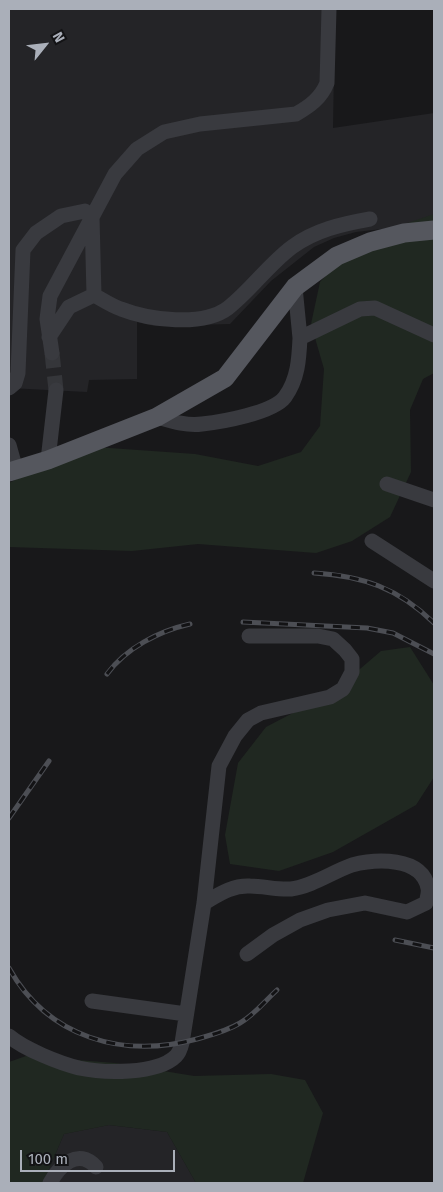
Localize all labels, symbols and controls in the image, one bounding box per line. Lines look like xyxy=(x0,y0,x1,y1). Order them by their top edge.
north arrow xyxy=(20,20,70,70)
text: N xyxy=(49,29,68,46)
scale bar xyxy=(22,1140,178,1172)
text: 100 m xyxy=(28,1150,68,1168)

